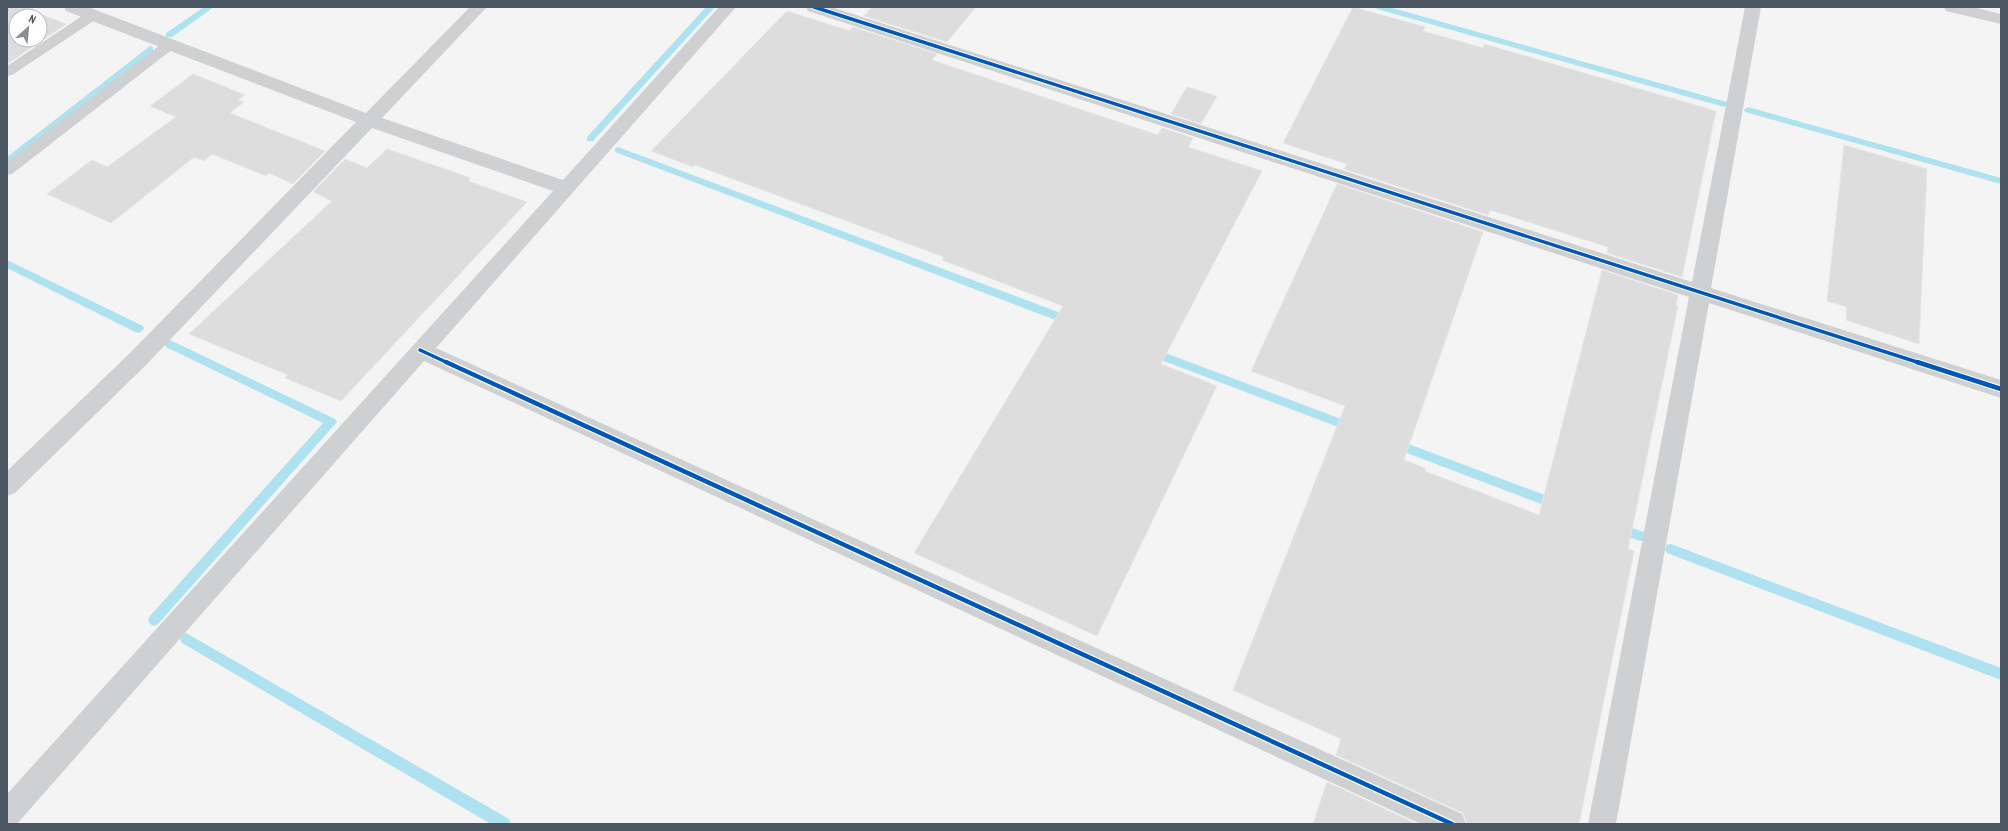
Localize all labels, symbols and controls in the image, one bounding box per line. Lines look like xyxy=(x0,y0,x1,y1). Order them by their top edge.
north arrow xyxy=(8,8,48,48)
text: N xyxy=(27,12,38,27)

